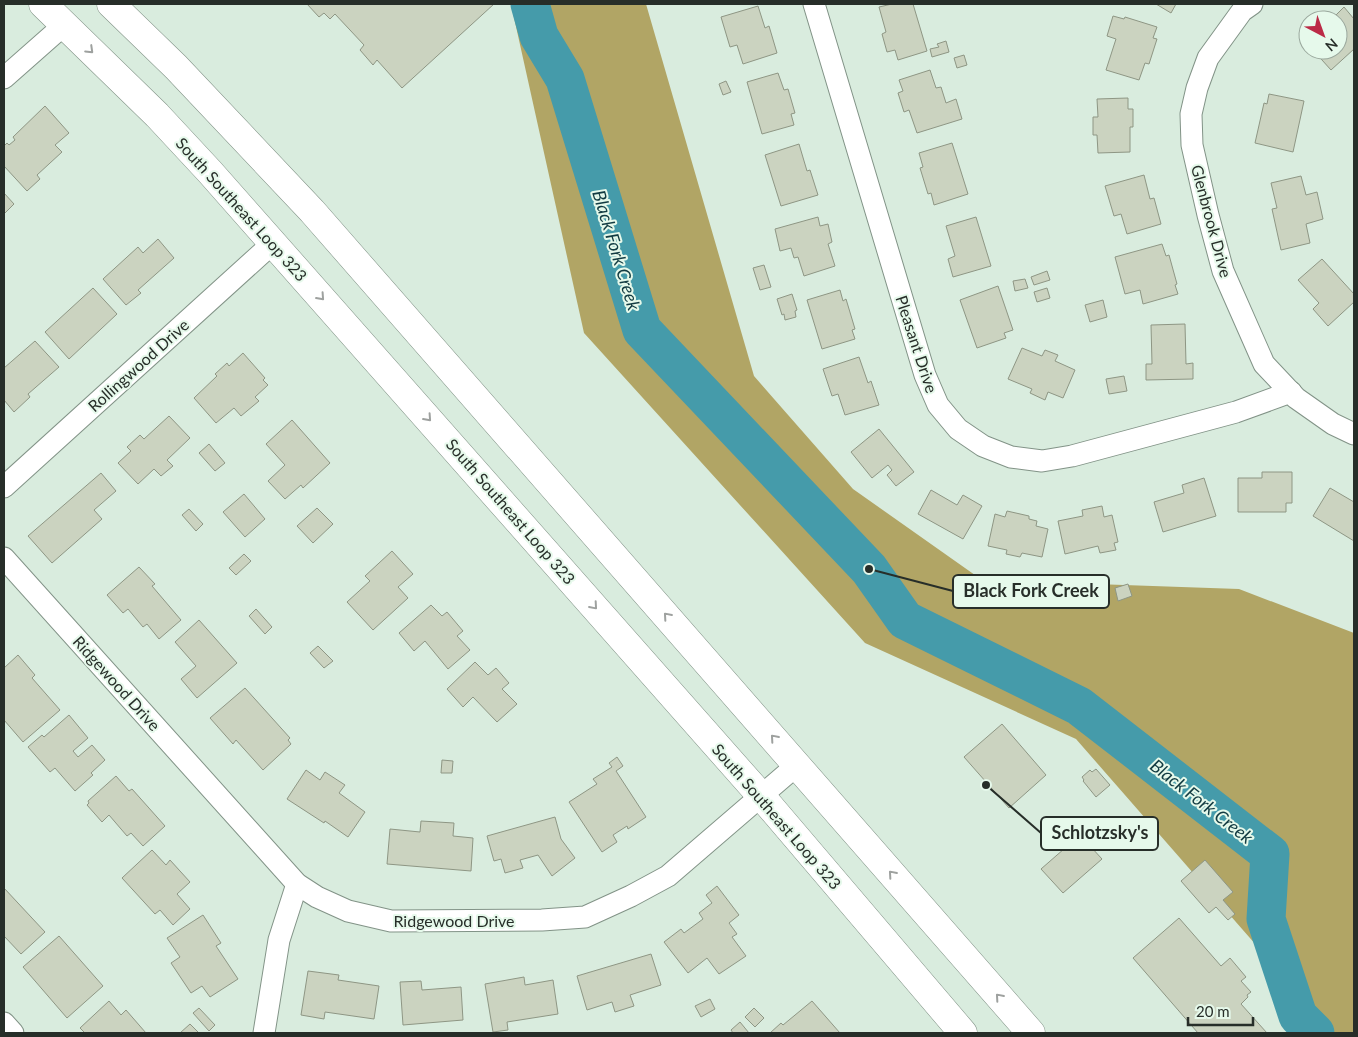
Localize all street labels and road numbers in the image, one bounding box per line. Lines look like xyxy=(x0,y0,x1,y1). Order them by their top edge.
street label: South Southeast Loop 323 xyxy=(173,133,311,285)
street label: Glenbrook Drive xyxy=(1188,163,1236,279)
street label: Pleasant Drive xyxy=(892,293,942,395)
street label: Rollingwood Drive xyxy=(84,315,192,415)
street label: South Southeast Loop 323 xyxy=(443,434,579,588)
street label: Ridgewood Drive xyxy=(69,632,165,734)
street label: South Southeast Loop 323 xyxy=(709,739,845,893)
street label: Ridgewood Drive xyxy=(393,911,515,930)

